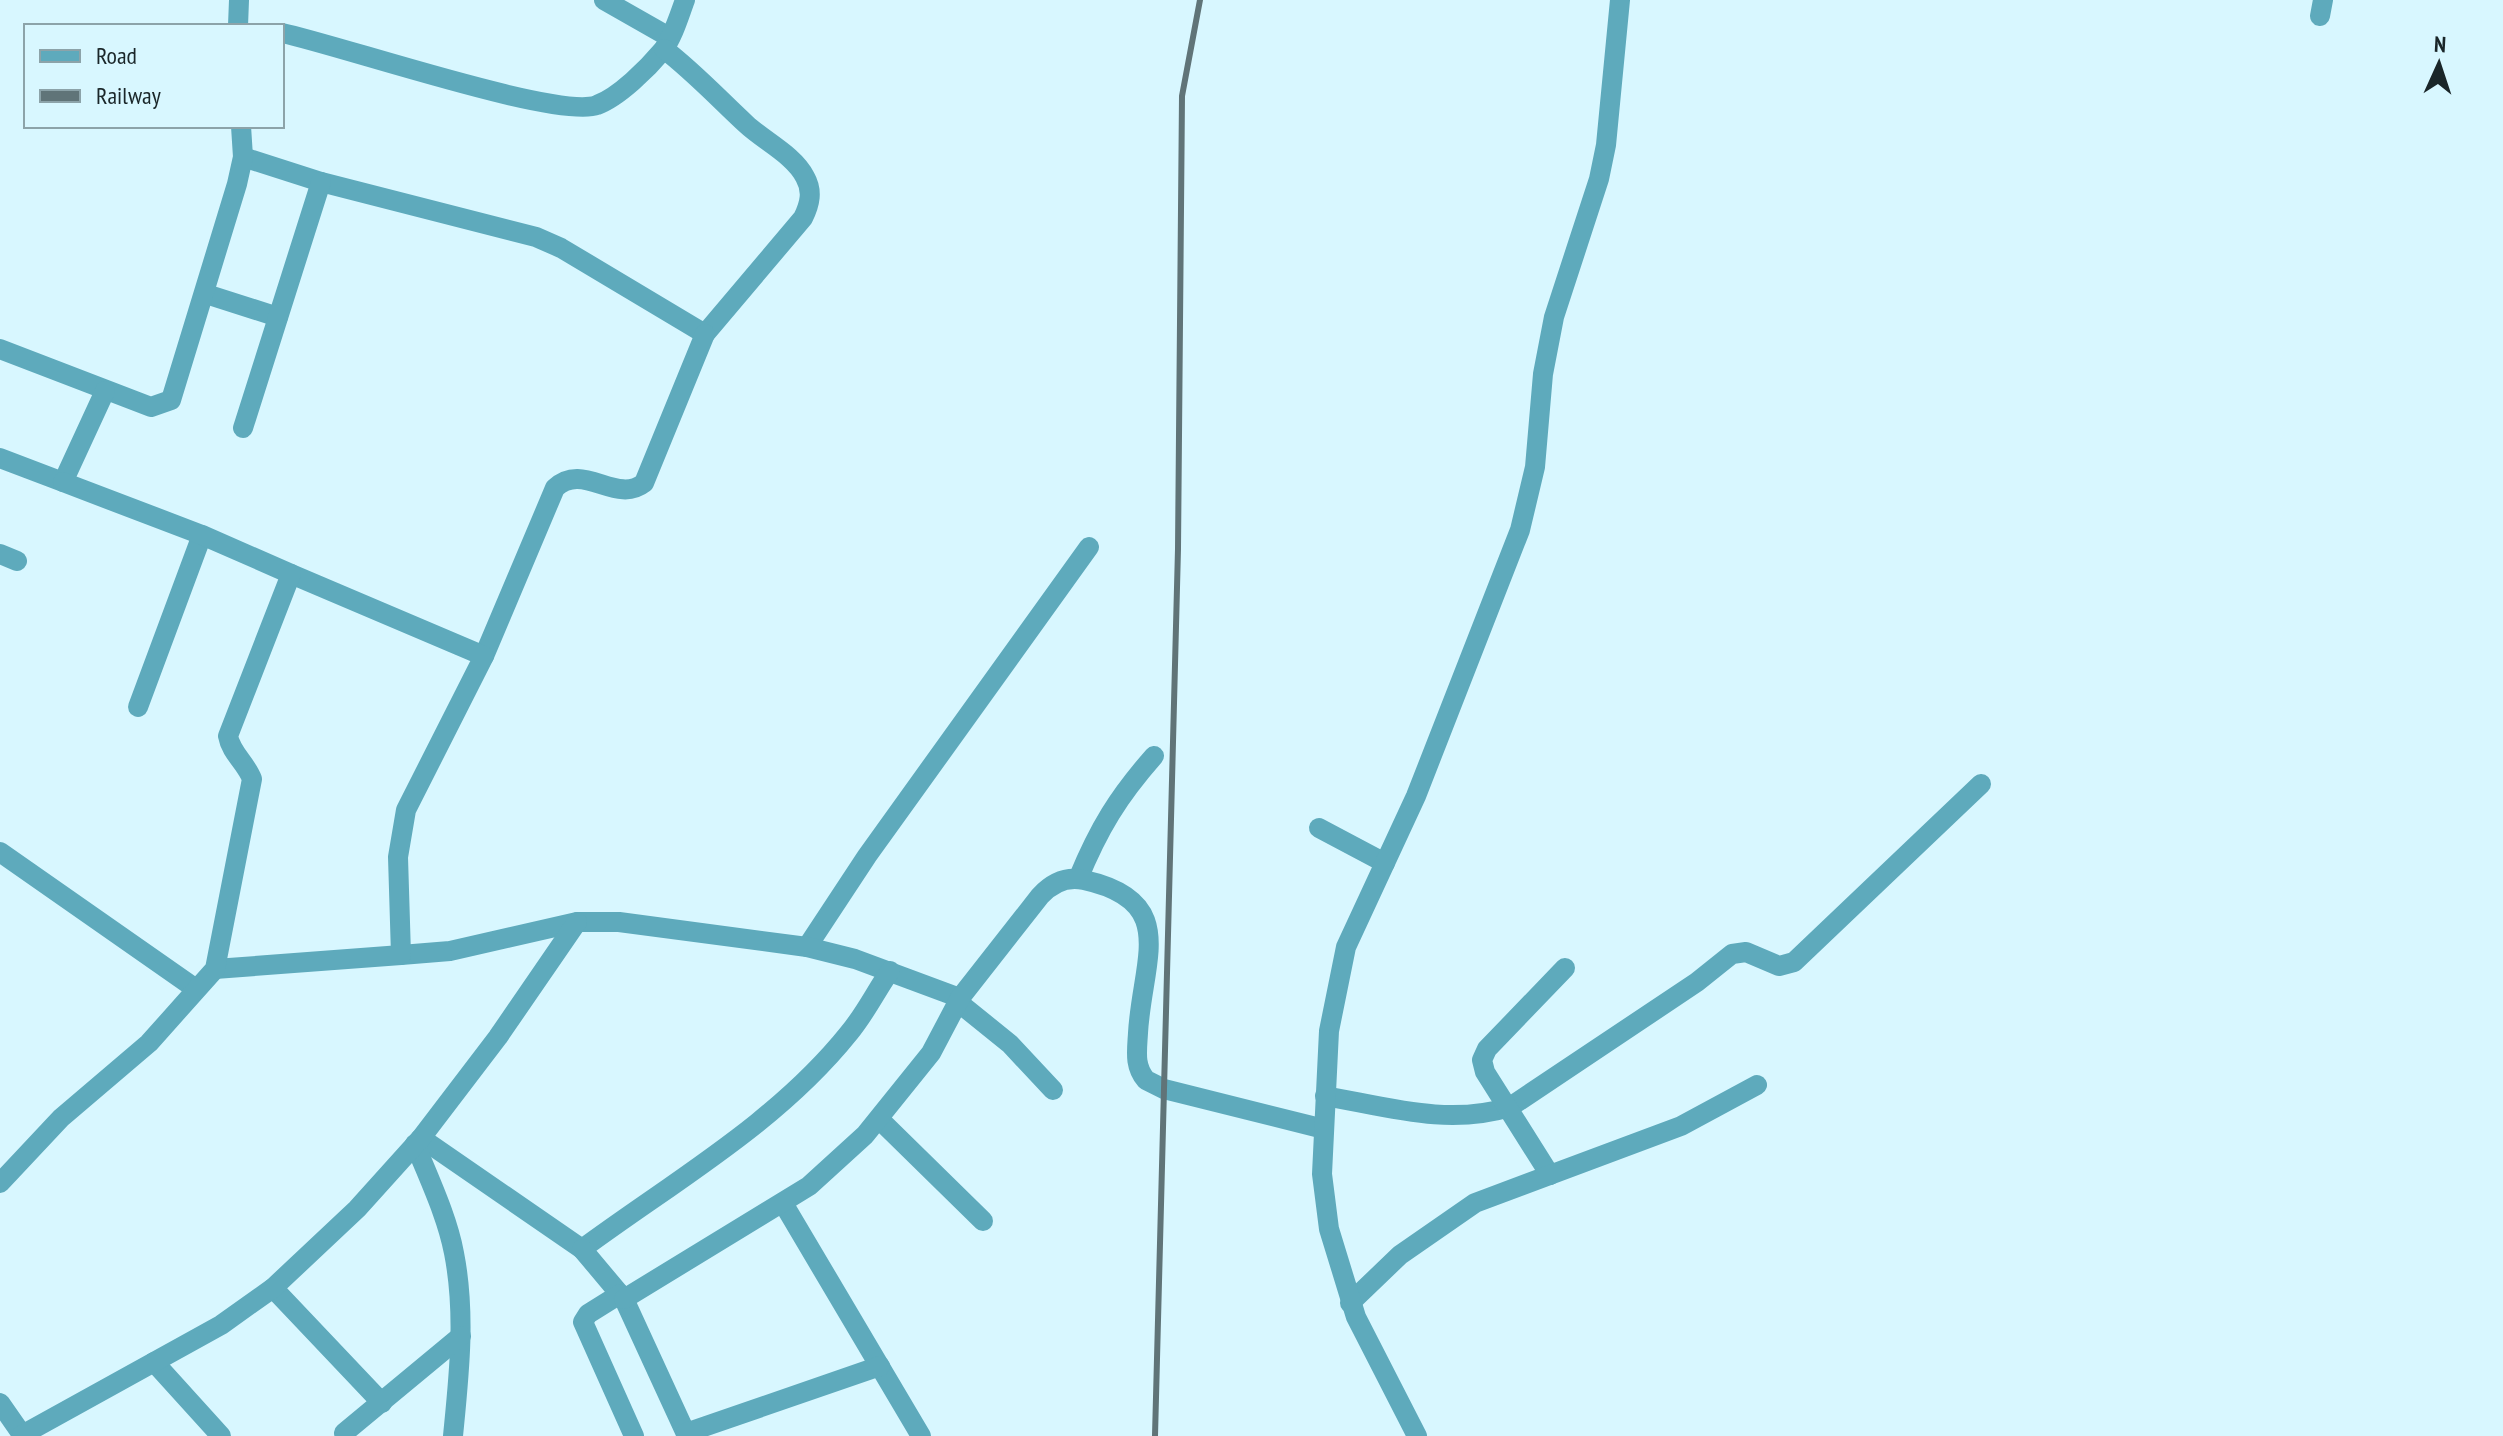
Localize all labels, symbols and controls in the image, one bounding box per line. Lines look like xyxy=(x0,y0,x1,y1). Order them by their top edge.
legend xyxy=(24,24,284,128)
north arrow xyxy=(2399,24,2479,104)
text: N xyxy=(2433,30,2447,58)
text: Road xyxy=(96,40,137,71)
text: Railway xyxy=(96,80,161,111)

